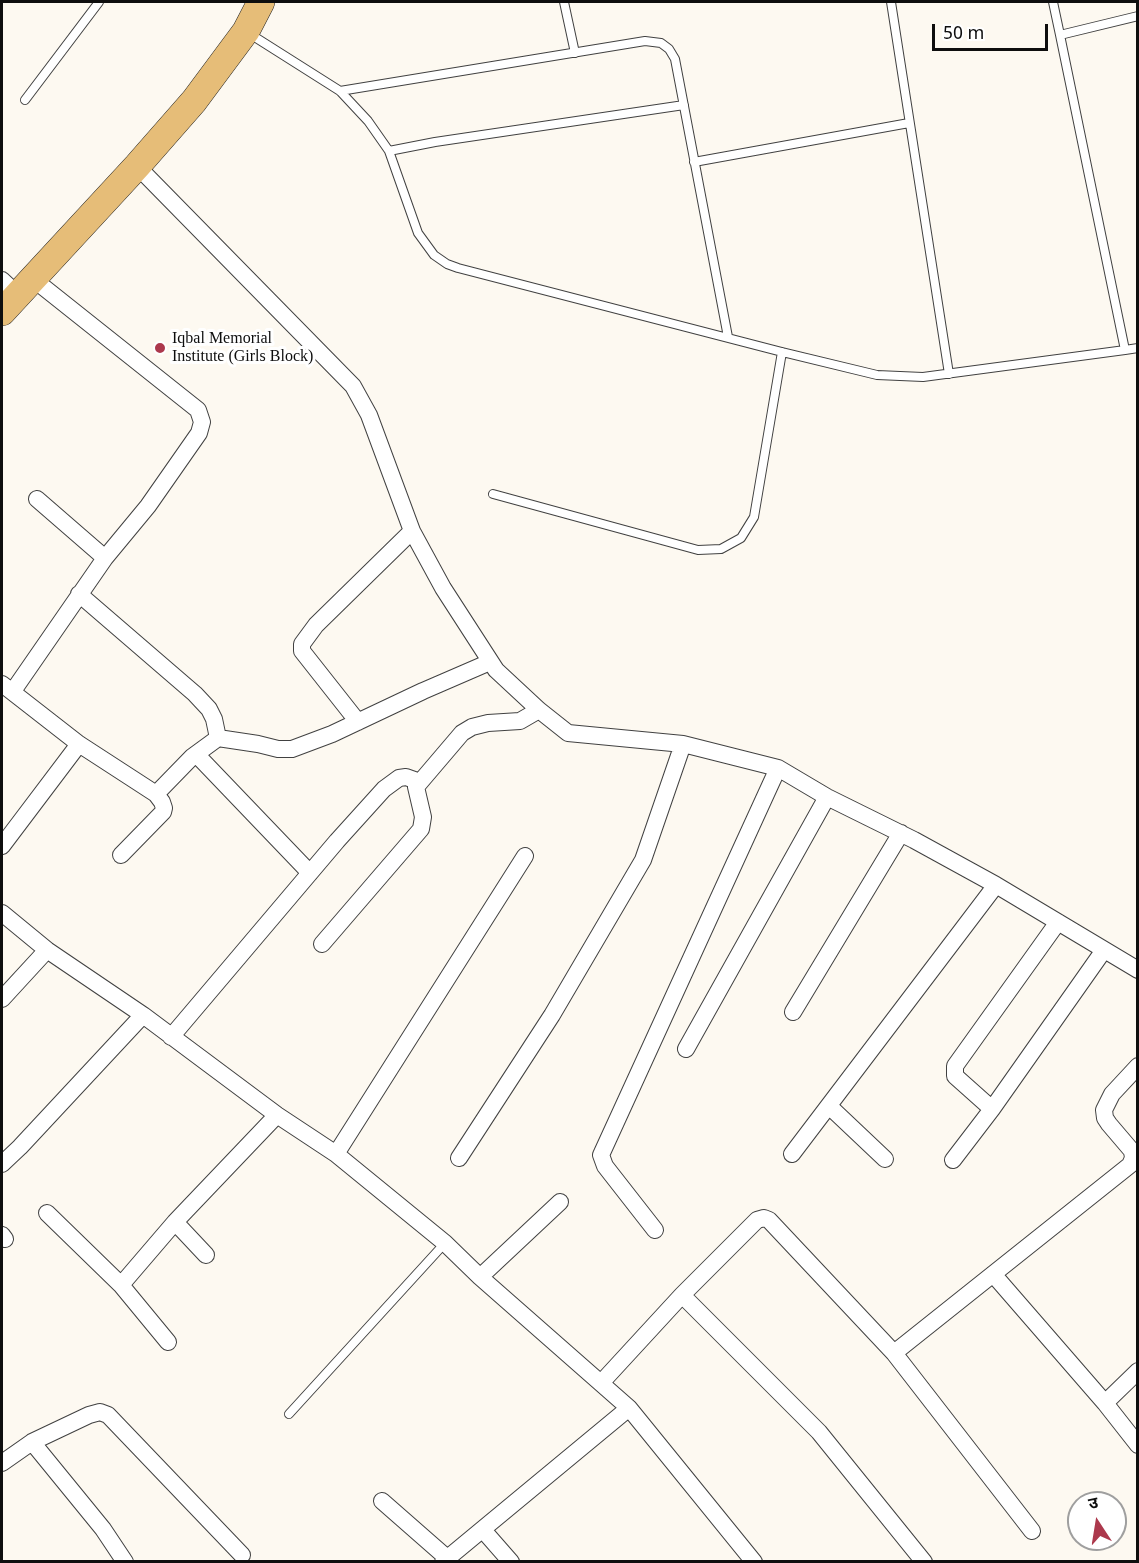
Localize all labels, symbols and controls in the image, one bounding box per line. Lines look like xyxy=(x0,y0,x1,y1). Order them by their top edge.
scale bar xyxy=(935,12,1050,50)
text: 50 m xyxy=(943,23,984,46)
place label: Iqbal Memorial Institute (Girls Block) xyxy=(172,329,330,367)
marker: Iqbal Memorial Institute (Girls Block) xyxy=(153,341,167,355)
north arrow xyxy=(1067,1491,1127,1551)
text: उ xyxy=(1087,1494,1100,1516)

